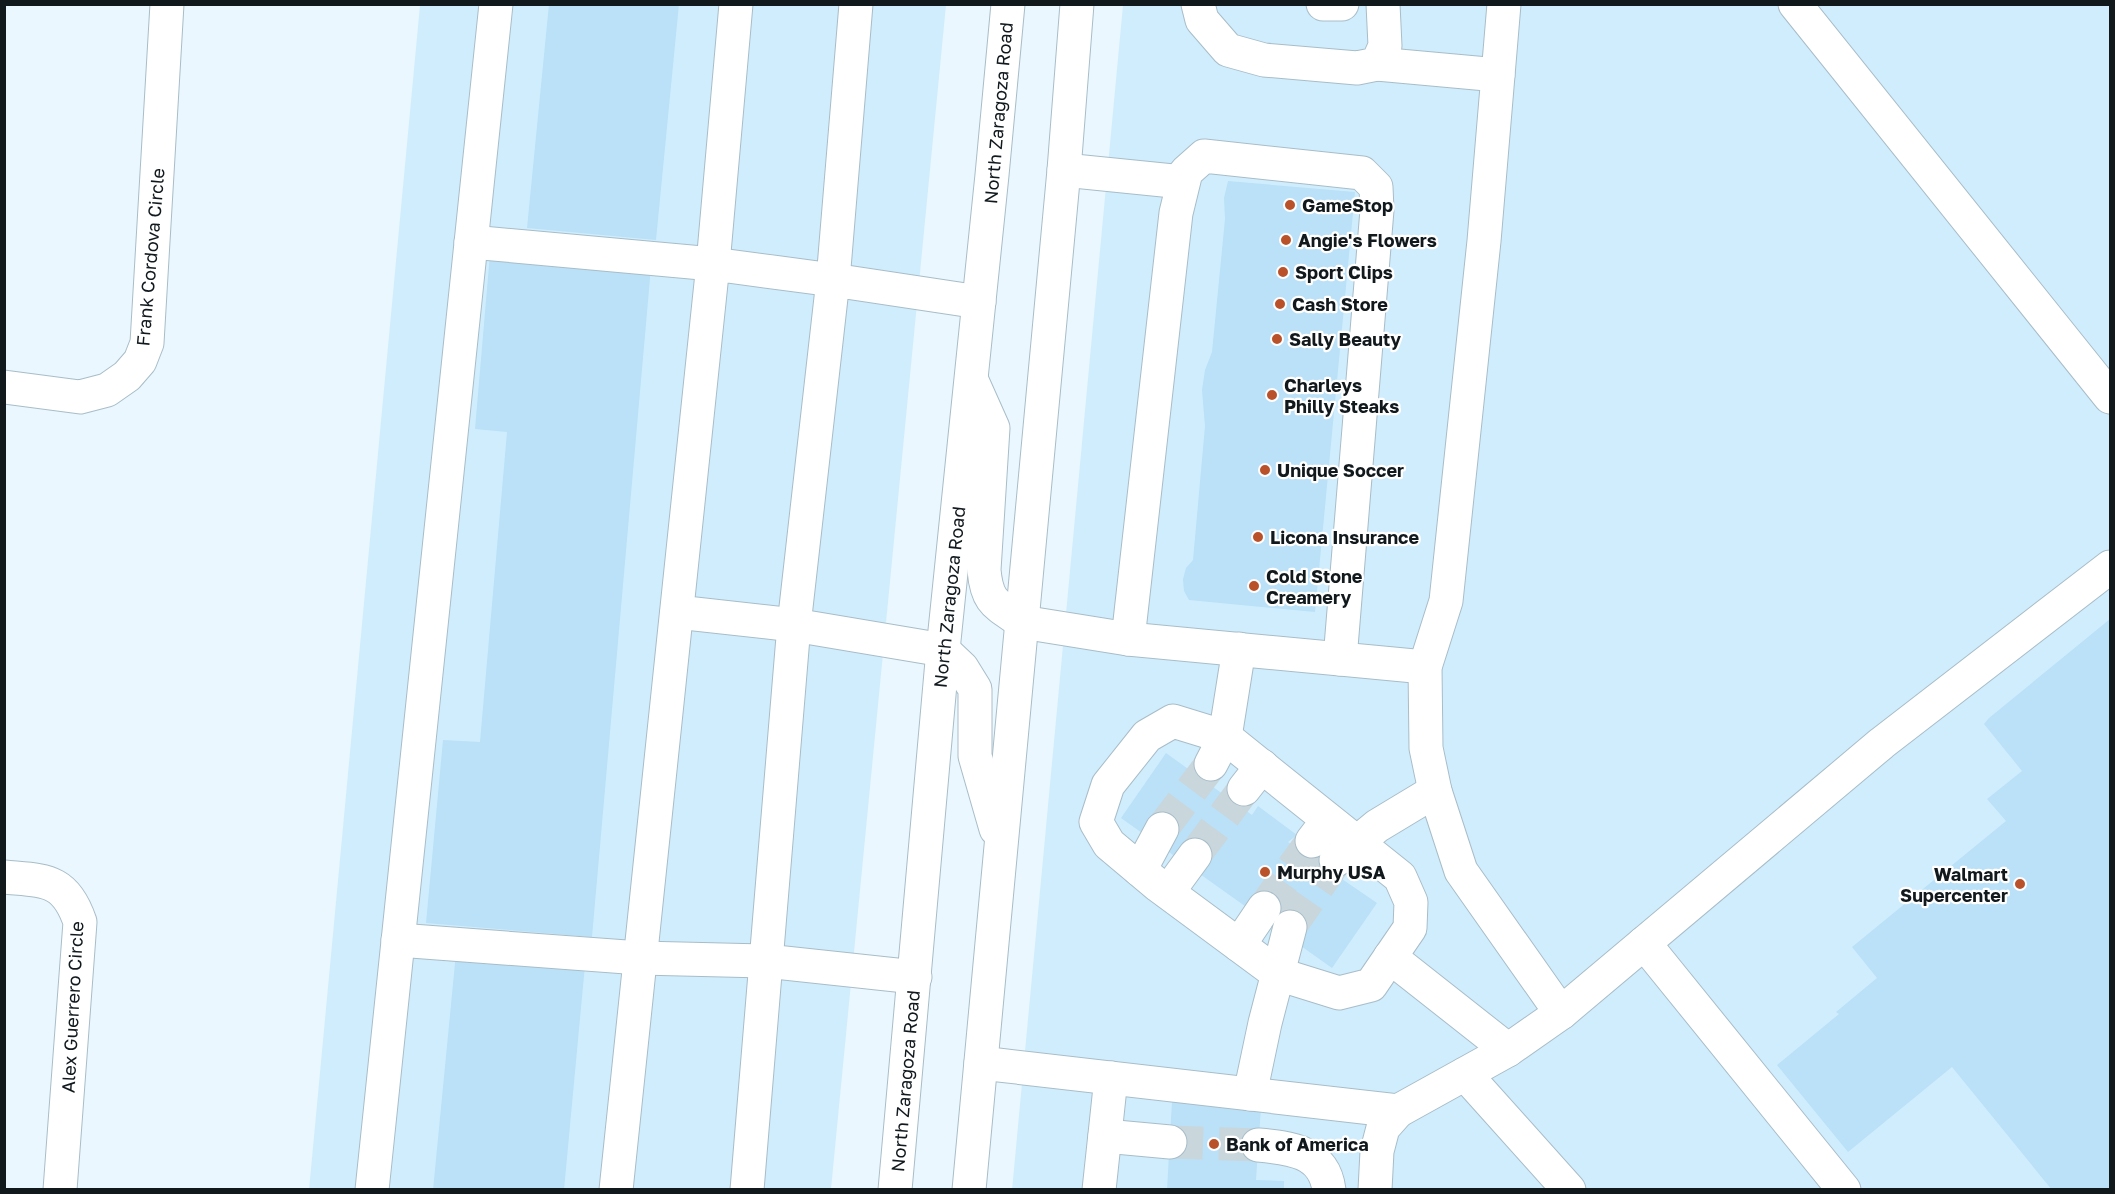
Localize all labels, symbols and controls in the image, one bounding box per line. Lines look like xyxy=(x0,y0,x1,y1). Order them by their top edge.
street label: North Zaragoza Road xyxy=(979,21,1017,205)
street label: Frank Cordova Circle xyxy=(131,167,169,347)
place label: GameStop xyxy=(1302,194,1393,216)
marker: GameStop xyxy=(1283,198,1297,212)
place label: Angie's Flowers xyxy=(1298,229,1437,251)
marker: Angie's Flowers xyxy=(1279,233,1293,247)
place label: Sport Clips xyxy=(1295,261,1393,283)
marker: Sport Clips xyxy=(1276,265,1290,279)
place label: Cash Store xyxy=(1292,293,1388,315)
marker: Cash Store xyxy=(1273,297,1287,311)
place label: Sally Beauty xyxy=(1289,328,1401,350)
marker: Sally Beauty xyxy=(1270,332,1284,346)
place label: Charleys Philly Steaks xyxy=(1284,374,1399,417)
marker: Charleys Philly Steaks xyxy=(1265,388,1279,402)
place label: Unique Soccer xyxy=(1277,459,1404,481)
marker: Unique Soccer xyxy=(1258,463,1272,477)
street label: North Zaragoza Road xyxy=(929,505,969,689)
place label: Licona Insurance xyxy=(1270,526,1419,548)
marker: Licona Insurance xyxy=(1251,530,1265,544)
place label: Cold Stone Creamery xyxy=(1266,565,1363,608)
marker: Cold Stone Creamery xyxy=(1247,579,1261,593)
place label: Murphy USA xyxy=(1277,861,1386,883)
place label: Walmart Supercenter xyxy=(1900,863,2008,906)
marker: Murphy USA xyxy=(1258,865,1272,879)
marker: Walmart Supercenter xyxy=(2013,877,2027,891)
street label: Alex Guerrero Circle xyxy=(57,921,87,1093)
street label: North Zaragoza Road xyxy=(886,989,924,1173)
place label: Bank of America xyxy=(1226,1133,1369,1155)
marker: Bank of America xyxy=(1207,1137,1221,1151)

